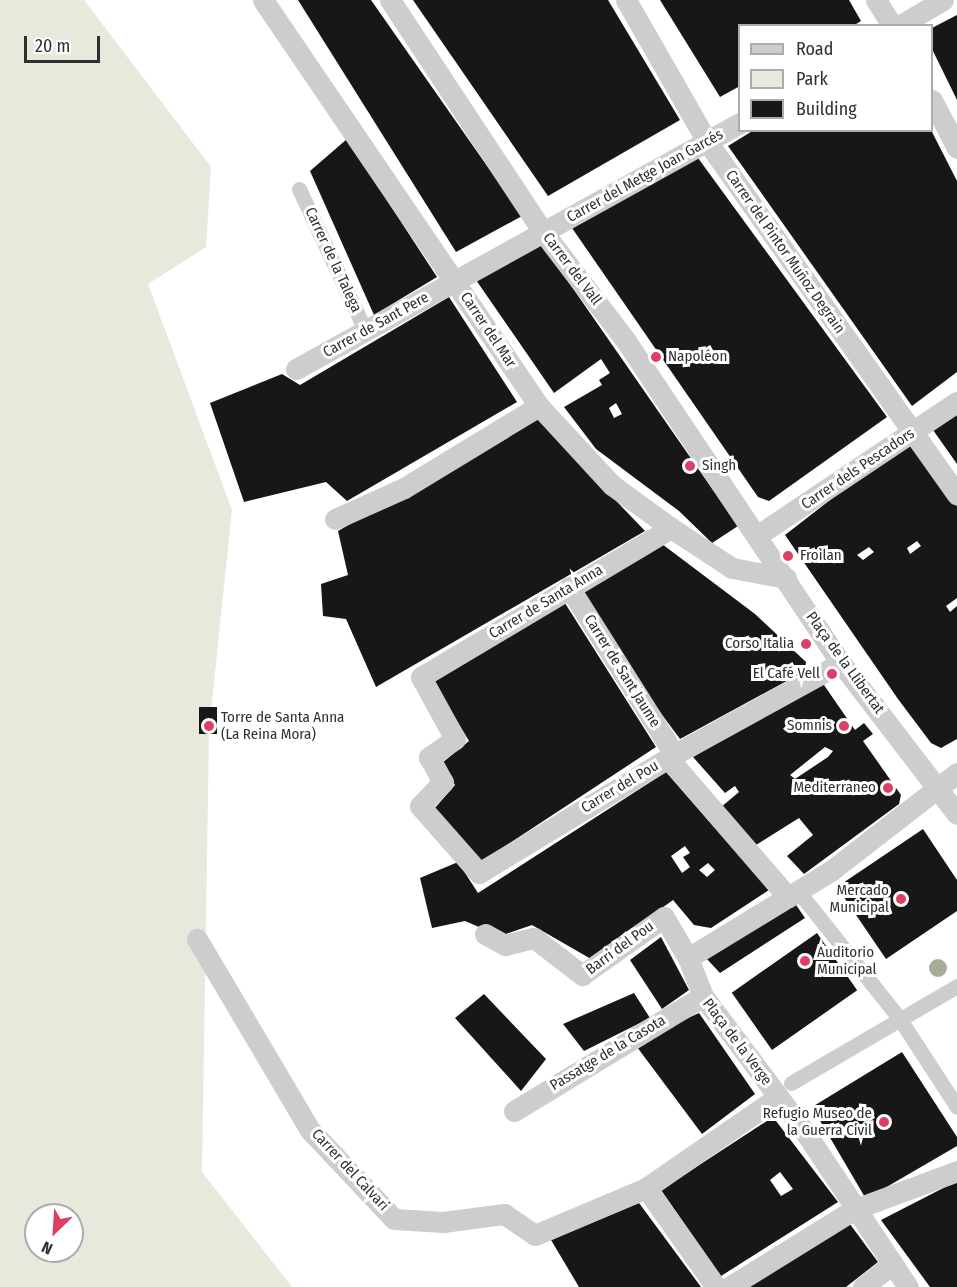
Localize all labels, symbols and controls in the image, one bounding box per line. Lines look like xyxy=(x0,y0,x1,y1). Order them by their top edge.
scale bar xyxy=(27,24,104,62)
legend xyxy=(738,24,933,132)
text: 20 m xyxy=(35,35,70,57)
text: Road xyxy=(796,38,833,60)
text: Park xyxy=(796,68,828,90)
text: Building xyxy=(796,98,857,120)
street label: Carrer del Metge Joan Garcés xyxy=(564,126,726,226)
street label: Carrer del Pintor Muñoz Degrain xyxy=(722,167,848,337)
street label: Carrer de la Talega xyxy=(301,205,365,315)
street label: Carrer del Vall xyxy=(539,229,605,309)
street label: Carrer de Sant Pere xyxy=(320,288,432,362)
street label: Carrer del Mar xyxy=(456,289,520,371)
place label: Napoléon xyxy=(668,348,727,366)
marker: Napoléon xyxy=(649,350,663,364)
street label: Carrer dels Pescadors xyxy=(798,424,918,514)
place label: Singh xyxy=(702,457,736,475)
marker: Singh xyxy=(683,459,697,473)
place label: Froilan xyxy=(800,547,842,565)
marker: Froilan xyxy=(781,549,795,563)
street label: Carrer de Santa Anna xyxy=(486,561,606,643)
street label: Plaça de la Llibertat xyxy=(802,608,888,718)
street label: Carrer de Sant Jaume xyxy=(580,611,664,731)
place label: Corso Italia xyxy=(725,635,794,653)
marker: Corso Italia xyxy=(799,637,813,651)
place label: El Café Vell xyxy=(753,665,820,683)
marker: El Café Vell xyxy=(825,667,839,681)
place label: Torre de Santa Anna (La Reina Mora) xyxy=(221,708,344,743)
place label: Somnis xyxy=(787,717,832,735)
marker: Torre de Santa Anna (La Reina Mora) xyxy=(202,719,216,733)
marker: Somnis xyxy=(837,719,851,733)
street label: Carrer del Pou xyxy=(578,757,662,817)
place label: Mediterraneo xyxy=(793,779,876,797)
marker: Mediterraneo xyxy=(881,781,895,795)
place label: Mercado Municipal xyxy=(830,881,889,916)
marker: Mercado Municipal xyxy=(894,892,908,906)
street label: Barri del Pou xyxy=(583,917,657,979)
place label: Auditorio Municipal xyxy=(817,943,876,978)
marker: Auditorio Municipal xyxy=(798,954,812,968)
street label: Plaça de la Verge xyxy=(699,995,775,1089)
street label: Passatge de la Casota xyxy=(547,1011,669,1095)
place label: Refugio Museo de la Guerra Civil xyxy=(763,1104,872,1139)
marker: Refugio Museo de la Guerra Civil xyxy=(877,1115,891,1129)
street label: Carrer del Calvari xyxy=(308,1125,392,1215)
north arrow xyxy=(24,1203,84,1263)
text: N xyxy=(39,1237,55,1259)

